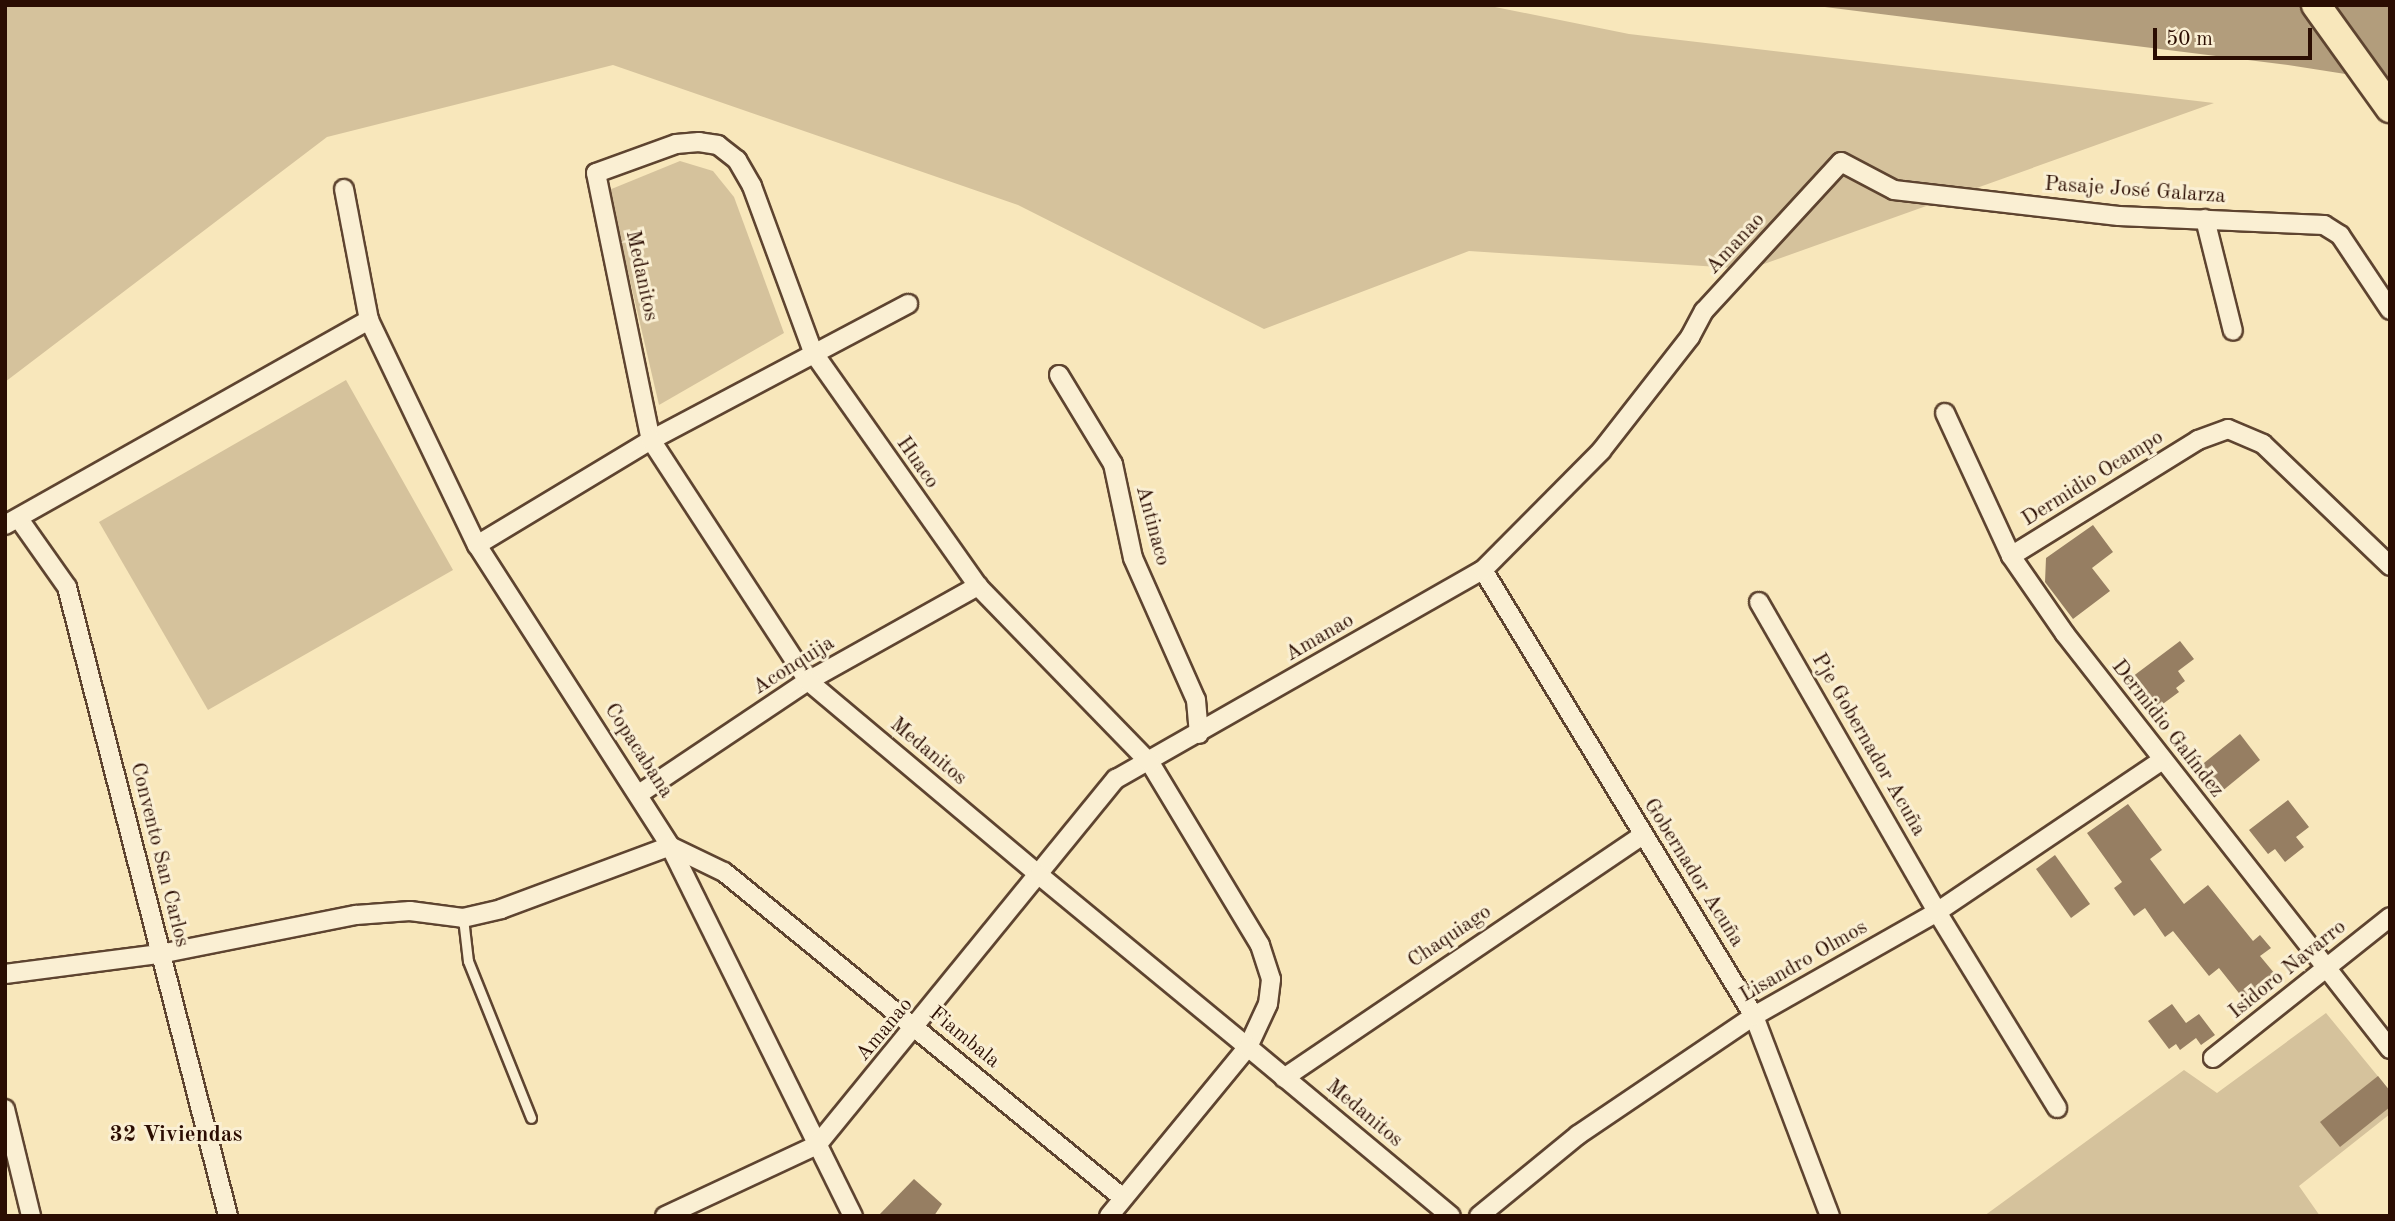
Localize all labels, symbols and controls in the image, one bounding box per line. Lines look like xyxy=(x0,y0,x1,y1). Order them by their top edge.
scale bar xyxy=(2157,14,2316,58)
text: 50 m xyxy=(2166,29,2213,50)
street label: Pasaje José Galarza xyxy=(2044,172,2226,210)
street label: Amanao xyxy=(1701,208,1771,280)
street label: Medanitos xyxy=(619,228,663,324)
street label: Dermidio Ocampo xyxy=(2018,425,2168,533)
street label: Huaco xyxy=(890,432,944,494)
street label: Antinaco xyxy=(1129,483,1175,569)
street label: Amanao xyxy=(1281,608,1359,668)
street label: Aconquija xyxy=(749,631,839,701)
street label: Pje Gobernador Acuña xyxy=(1805,649,1931,841)
street label: Dermidio Galíndez xyxy=(2105,655,2229,803)
street label: Copacabana xyxy=(598,699,678,803)
street label: Medanitos xyxy=(884,713,972,791)
street label: Convento San Carlos xyxy=(124,760,194,950)
street label: Gobernador Acuña xyxy=(1637,794,1749,952)
street label: Chaquiago xyxy=(1403,900,1497,974)
street label: Lisandro Olmos xyxy=(1736,915,1872,1009)
street label: Isidoro Navarro xyxy=(2224,915,2352,1025)
street label: Amanao xyxy=(851,993,919,1067)
street label: Fiambala xyxy=(923,1002,1005,1074)
street label: Medanitos xyxy=(1320,1075,1408,1153)
district label: 32 Viviendas xyxy=(110,1121,242,1149)

